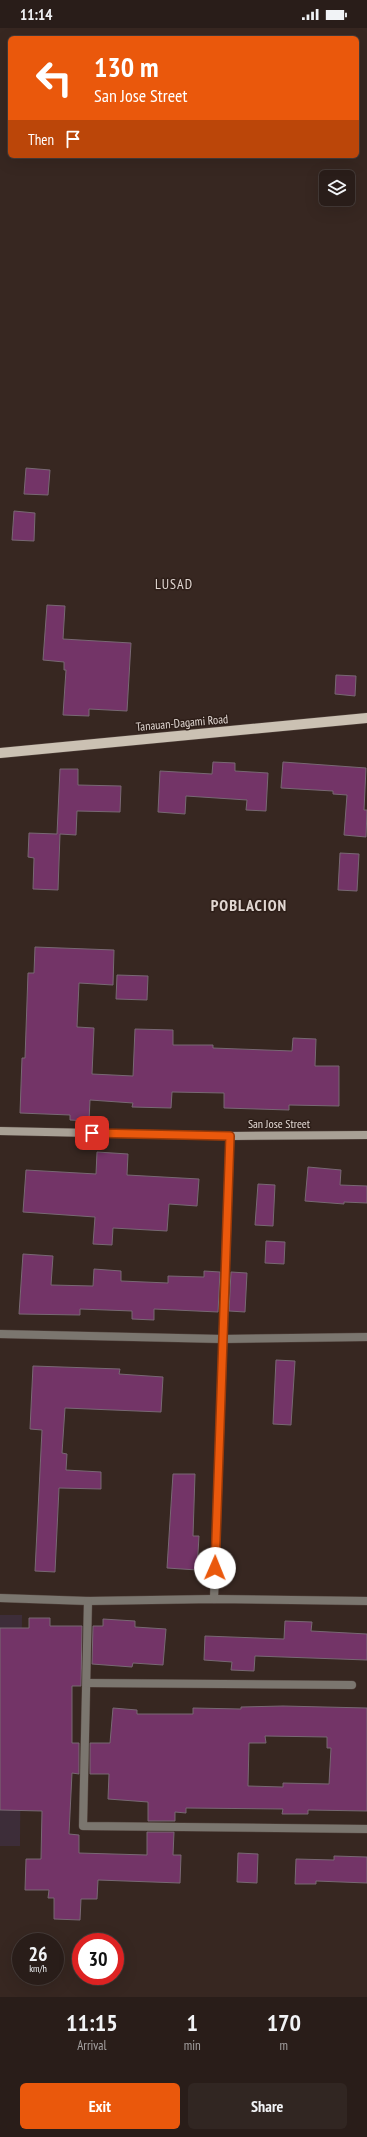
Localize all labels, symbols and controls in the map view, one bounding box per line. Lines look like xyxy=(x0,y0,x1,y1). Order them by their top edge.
text: 11:14 xyxy=(20,5,52,24)
text: 130 m xyxy=(94,48,158,85)
icon: left xyxy=(28,52,80,104)
text: San Jose Street xyxy=(94,84,187,107)
icon: arrive xyxy=(62,128,84,150)
text: Then xyxy=(28,130,54,149)
map controls xyxy=(319,170,355,206)
button: layers xyxy=(319,170,355,206)
district label: LUSAD xyxy=(155,575,193,593)
street label: Tanauan-Dagami Road xyxy=(135,711,229,734)
district label: POBLACION xyxy=(211,895,287,915)
pin xyxy=(75,1116,109,1150)
street label: San Jose Street xyxy=(248,1116,311,1131)
icon: arrive xyxy=(81,1122,103,1144)
position arrow xyxy=(194,1547,236,1589)
speed limit sign: 30 xyxy=(72,1933,124,1985)
text: 26 xyxy=(28,1941,48,1967)
text: km/h xyxy=(29,1962,47,1975)
text: 11:15 xyxy=(66,2007,118,2038)
text: 1 xyxy=(186,2007,198,2038)
text: 170 xyxy=(267,2007,301,2038)
text: Arrival xyxy=(77,2037,107,2054)
text: min xyxy=(184,2037,201,2054)
text: m xyxy=(280,2037,288,2054)
button: Exit xyxy=(20,2083,180,2129)
button: Share xyxy=(188,2083,347,2129)

